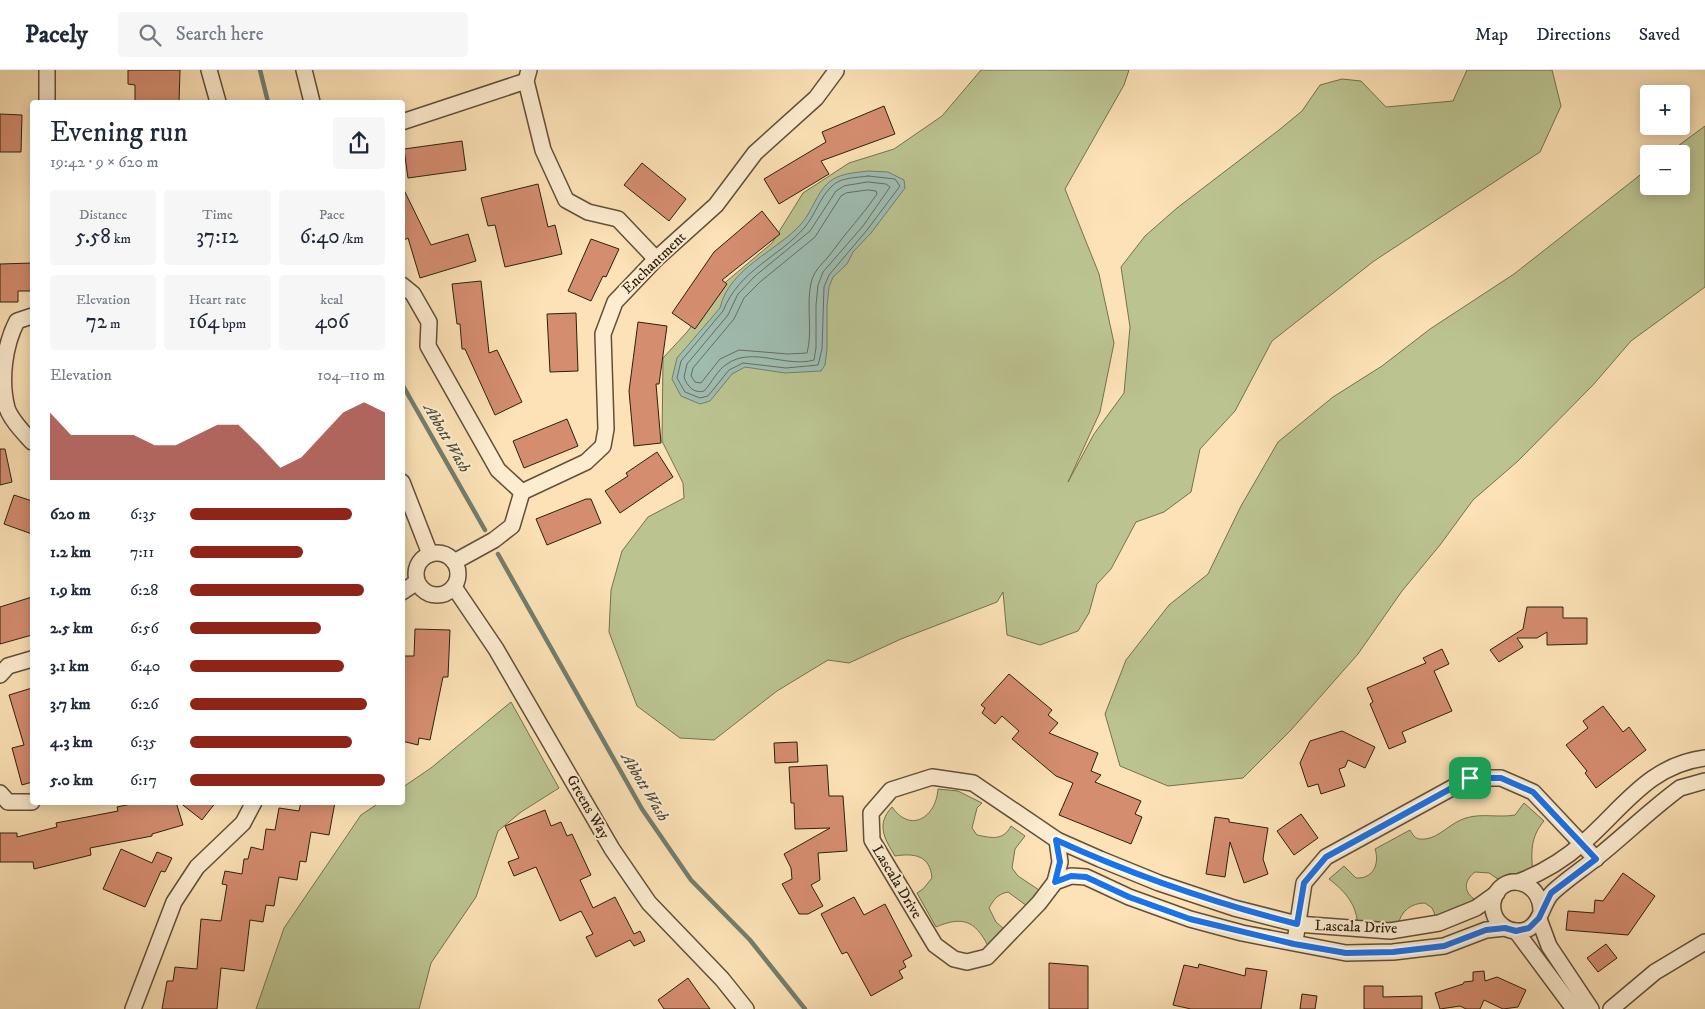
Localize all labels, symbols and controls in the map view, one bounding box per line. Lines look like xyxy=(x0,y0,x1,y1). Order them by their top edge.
search box xyxy=(118,12,468,57)
text: Pacely xyxy=(25,20,88,50)
icon: search xyxy=(136,21,164,49)
text: Search here xyxy=(176,23,264,46)
text: Map xyxy=(1475,24,1508,46)
text: Directions xyxy=(1536,24,1611,46)
text: Saved xyxy=(1639,24,1680,46)
map controls xyxy=(1640,85,1690,195)
button: + xyxy=(1640,85,1690,135)
text: Evening run xyxy=(50,115,188,150)
button: share xyxy=(333,117,385,169)
button: − xyxy=(1640,145,1690,195)
text: 19:42 · 9 × 620 m xyxy=(50,152,158,172)
text: Distance xyxy=(79,206,127,224)
text: Time xyxy=(202,206,233,224)
text: Pace xyxy=(319,206,345,224)
text: 5.58 xyxy=(75,224,111,250)
text: 37:12 xyxy=(196,224,239,250)
text: 6:40 xyxy=(300,224,340,250)
street label: Enchantment xyxy=(618,228,690,298)
text: km xyxy=(111,230,131,248)
text: /km xyxy=(340,230,364,248)
text: Elevation xyxy=(76,291,130,309)
text: Heart rate xyxy=(189,291,246,309)
text: kcal xyxy=(320,291,343,309)
text: 72 xyxy=(86,309,107,335)
text: 164 xyxy=(189,309,219,335)
text: 406 xyxy=(315,309,349,335)
text: m xyxy=(107,315,121,333)
text: bpm xyxy=(219,315,246,333)
text: Elevation xyxy=(50,365,112,385)
text: 104–110 m xyxy=(317,365,385,385)
water label: Abbott Wash xyxy=(418,398,475,476)
text: 620 m xyxy=(50,504,90,524)
text: 6:35 xyxy=(130,504,156,524)
text: 1.2 km xyxy=(50,542,91,562)
text: 7:11 xyxy=(130,542,154,562)
text: 1.9 km xyxy=(50,580,91,600)
text: 6:28 xyxy=(130,580,158,600)
text: 2.5 km xyxy=(50,618,93,638)
text: 6:56 xyxy=(130,618,159,638)
text: 3.1 km xyxy=(50,656,89,676)
text: 6:40 xyxy=(130,656,160,676)
text: 3.7 km xyxy=(50,694,91,714)
text: 6:26 xyxy=(130,694,159,714)
text: 4.3 km xyxy=(50,732,93,752)
text: 6:35 xyxy=(130,732,156,752)
water label: Abbott Wash xyxy=(616,747,673,825)
pin xyxy=(1449,757,1491,799)
icon: arrive xyxy=(1456,764,1484,792)
text: 5.0 km xyxy=(50,770,93,790)
text: 6:17 xyxy=(130,770,157,790)
street label: Greens Way xyxy=(562,772,614,843)
street label: Lascala Drive xyxy=(868,842,926,922)
street label: Lascala Drive xyxy=(1314,916,1398,938)

